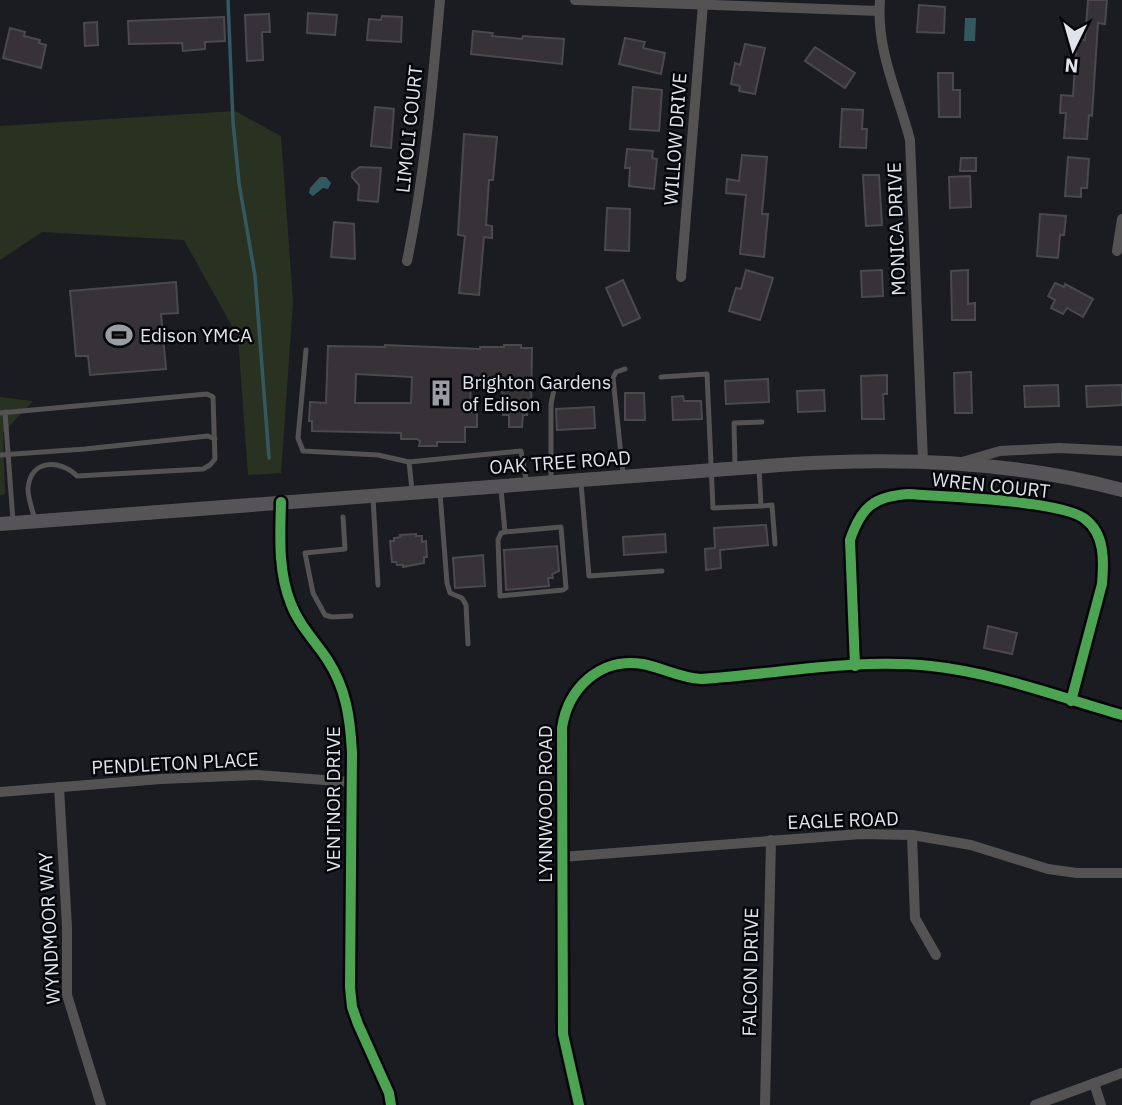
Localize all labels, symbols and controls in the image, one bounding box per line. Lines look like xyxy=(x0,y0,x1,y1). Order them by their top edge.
north arrow xyxy=(1038,14,1108,84)
text: N xyxy=(1064,53,1079,78)
street label: LIMOLI COURT xyxy=(390,64,428,194)
street label: WILLOW DRIVE xyxy=(658,72,692,206)
street label: MONICA DRIVE xyxy=(882,162,910,296)
sports icon: Edison YMCA xyxy=(104,320,134,350)
place label: Edison YMCA xyxy=(140,323,253,347)
place label: Brighton Gardens of Edison xyxy=(462,370,611,416)
building icon: Brighton Gardens of Edison xyxy=(426,378,456,408)
street label: OAK TREE ROAD xyxy=(489,445,631,479)
street label: WREN COURT xyxy=(931,467,1051,503)
street label: LYNNWOOD ROAD xyxy=(533,725,557,883)
street label: VENTNOR DRIVE xyxy=(321,726,345,872)
street label: PENDLETON PLACE xyxy=(91,747,259,779)
street label: EAGLE ROAD xyxy=(787,806,899,834)
street label: WYNDMOOR WAY xyxy=(33,850,65,1005)
street label: FALCON DRIVE xyxy=(737,907,763,1037)

